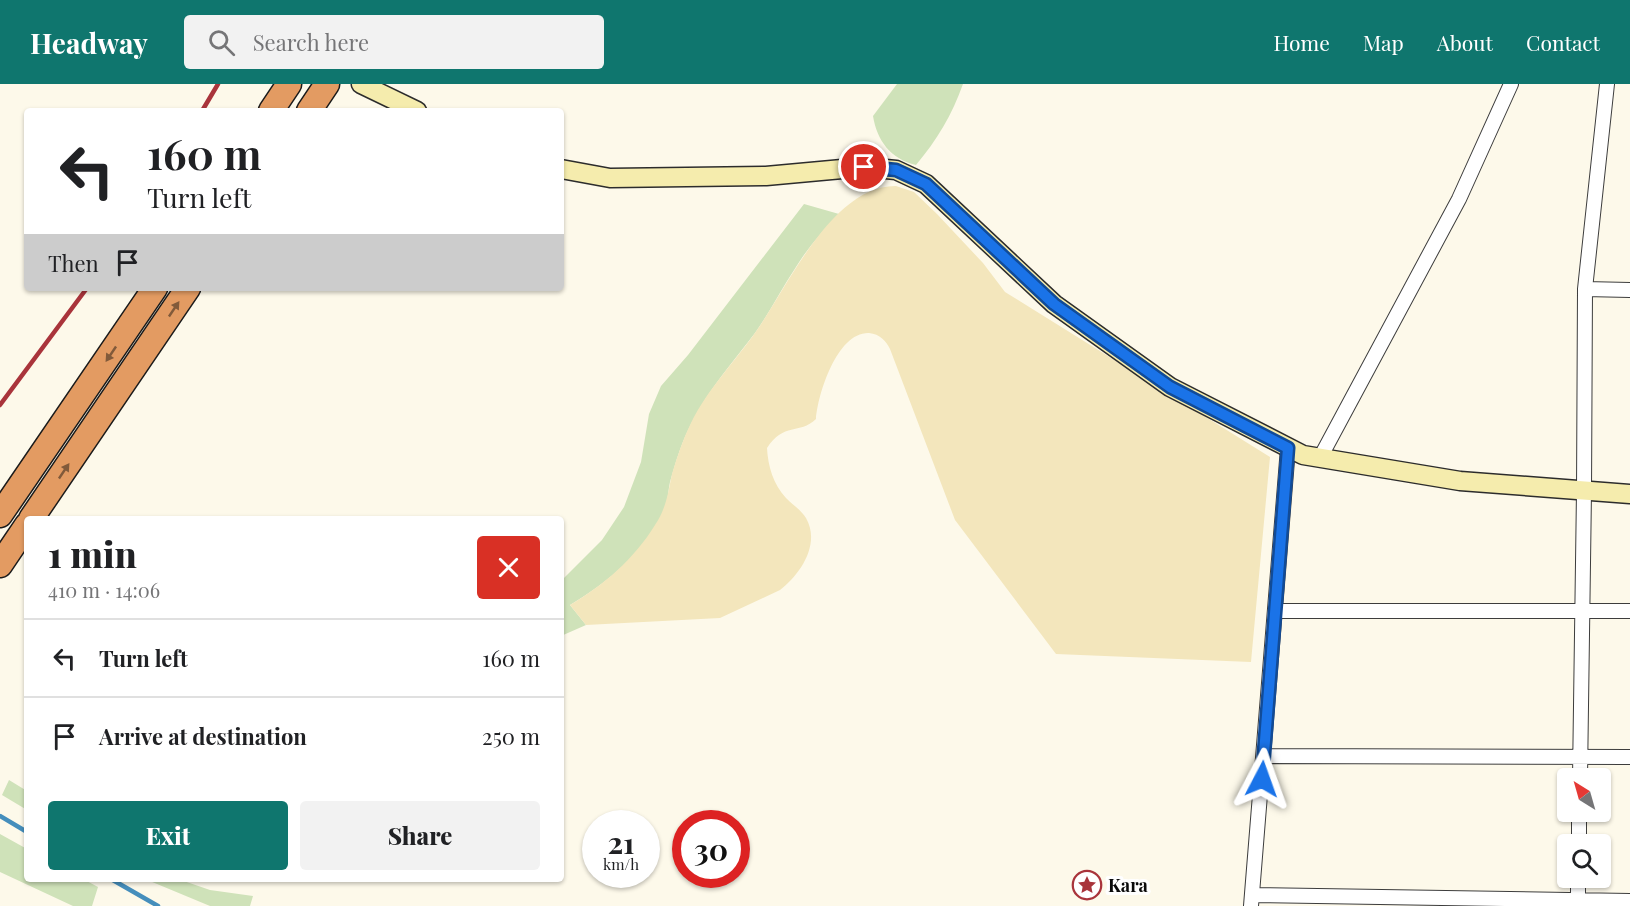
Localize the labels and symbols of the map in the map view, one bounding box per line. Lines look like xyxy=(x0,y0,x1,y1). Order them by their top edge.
pin xyxy=(838,141,889,192)
one-way arrow xyxy=(168,302,180,318)
one-way arrow xyxy=(105,346,116,362)
one-way arrow xyxy=(58,463,70,479)
position arrow xyxy=(1230,747,1294,811)
north arrow xyxy=(1557,768,1611,822)
speed limit sign: 30 xyxy=(672,810,750,888)
place icon: Kara xyxy=(1071,869,1103,901)
place label: Kara xyxy=(1108,873,1149,897)

